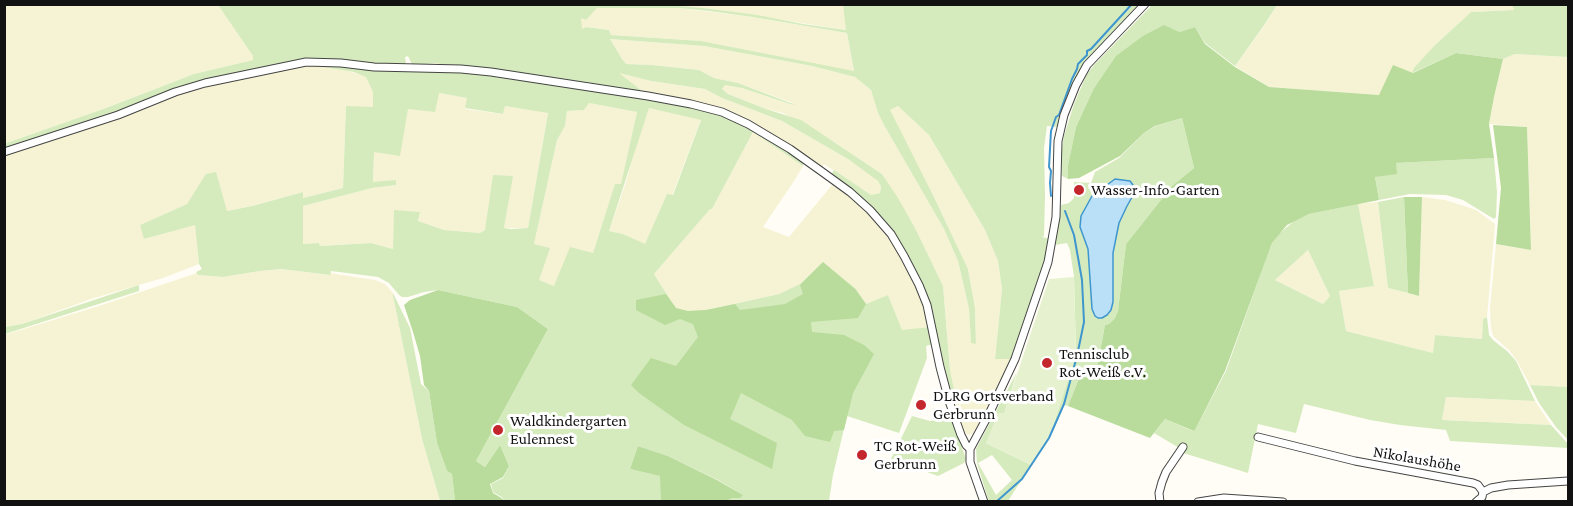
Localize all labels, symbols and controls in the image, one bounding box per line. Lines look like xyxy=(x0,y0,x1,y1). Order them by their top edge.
place label: Wasser-Info-Garten xyxy=(1091,180,1220,200)
marker: Wasser-Info-Garten xyxy=(1072,183,1086,197)
place label: Tennisclub Rot-Weiß e.V. xyxy=(1059,344,1146,382)
marker: Tennisclub Rot-Weiß e.V. xyxy=(1040,356,1054,370)
place label: DLRG Ortsverband Gerbrunn xyxy=(933,386,1054,424)
marker: DLRG Ortsverband Gerbrunn xyxy=(914,398,928,412)
place label: Waldkindergarten Eulennest xyxy=(510,411,627,449)
marker: Waldkindergarten Eulennest xyxy=(491,423,505,437)
place label: TC Rot-Weiß Gerbrunn xyxy=(874,436,956,474)
street label: Nikolaushöhe xyxy=(1372,442,1462,476)
marker: TC Rot-Weiß Gerbrunn xyxy=(855,448,869,462)

